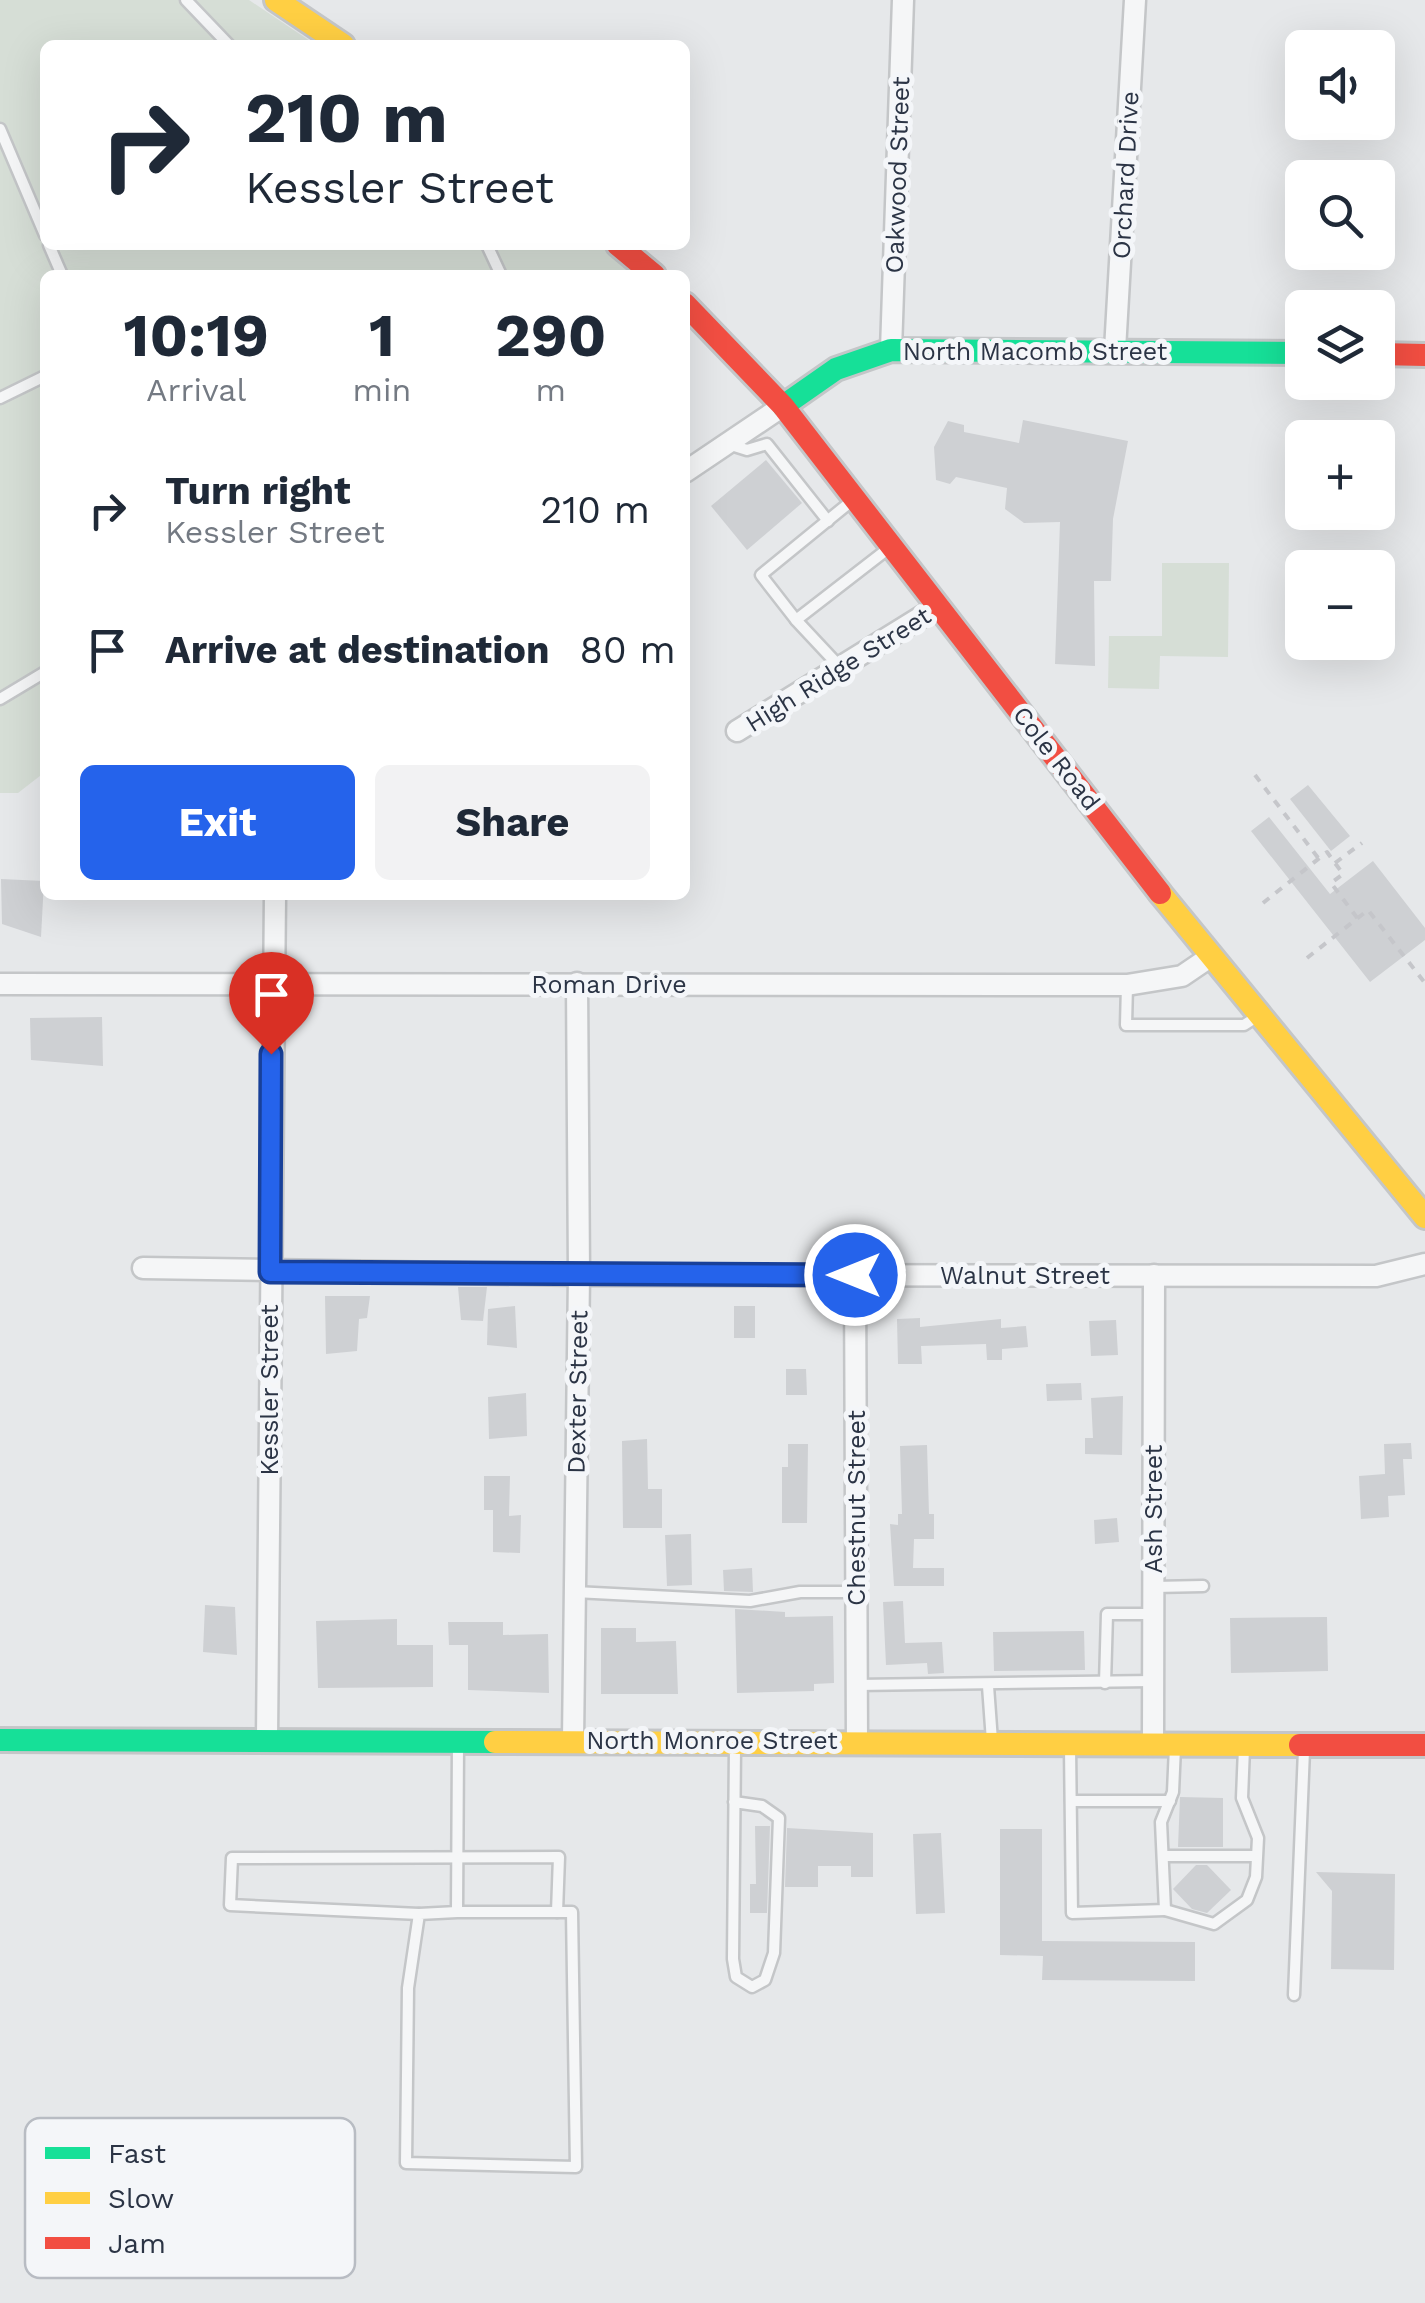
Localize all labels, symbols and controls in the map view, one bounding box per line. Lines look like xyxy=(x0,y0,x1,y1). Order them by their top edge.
map controls xyxy=(1285,30,1395,660)
button: sound xyxy=(1285,30,1395,140)
street label: Oakwood Street xyxy=(880,76,915,274)
text: 210 m xyxy=(245,77,448,159)
icon: right xyxy=(80,80,210,210)
street label: Orchard Drive xyxy=(1107,90,1144,260)
button: search xyxy=(1285,160,1395,270)
text: Kessler Street xyxy=(245,161,554,214)
button: layers xyxy=(1285,290,1395,400)
text: 10:19 xyxy=(124,300,269,371)
text: 1 xyxy=(369,300,395,371)
text: 290 xyxy=(495,300,606,371)
street label: North Macomb Street xyxy=(903,337,1168,366)
text: Arrival xyxy=(146,371,246,409)
text: min xyxy=(353,371,411,409)
text: m xyxy=(535,371,566,409)
button: + xyxy=(1285,420,1395,530)
text: Turn right xyxy=(165,469,351,513)
icon: right xyxy=(80,483,135,538)
text: 210 m xyxy=(540,488,650,532)
text: Kessler Street xyxy=(165,513,385,551)
button: − xyxy=(1285,550,1395,660)
street label: High Ridge Street xyxy=(740,601,937,738)
icon: arrive xyxy=(80,623,135,678)
text: Arrive at destination xyxy=(165,628,550,672)
text: 80 m xyxy=(580,628,676,672)
street label: Cole Road xyxy=(1007,701,1106,816)
button: Exit xyxy=(80,765,355,880)
button: Share xyxy=(375,765,650,880)
pin xyxy=(229,952,314,1055)
icon: arrive xyxy=(244,967,299,1022)
street label: Roman Drive xyxy=(531,970,687,999)
position arrow xyxy=(803,1223,907,1327)
street label: Walnut Street xyxy=(940,1261,1111,1290)
street label: Kessler Street xyxy=(255,1304,284,1476)
street label: Dexter Street xyxy=(562,1309,593,1474)
street label: Chestnut Street xyxy=(842,1410,871,1606)
street label: Ash Street xyxy=(1139,1444,1168,1573)
street label: North Monroe Street xyxy=(586,1726,838,1755)
legend xyxy=(25,2118,355,2278)
text: Fast xyxy=(108,2137,166,2170)
text: Slow xyxy=(108,2182,174,2215)
text: Jam xyxy=(108,2227,166,2260)

